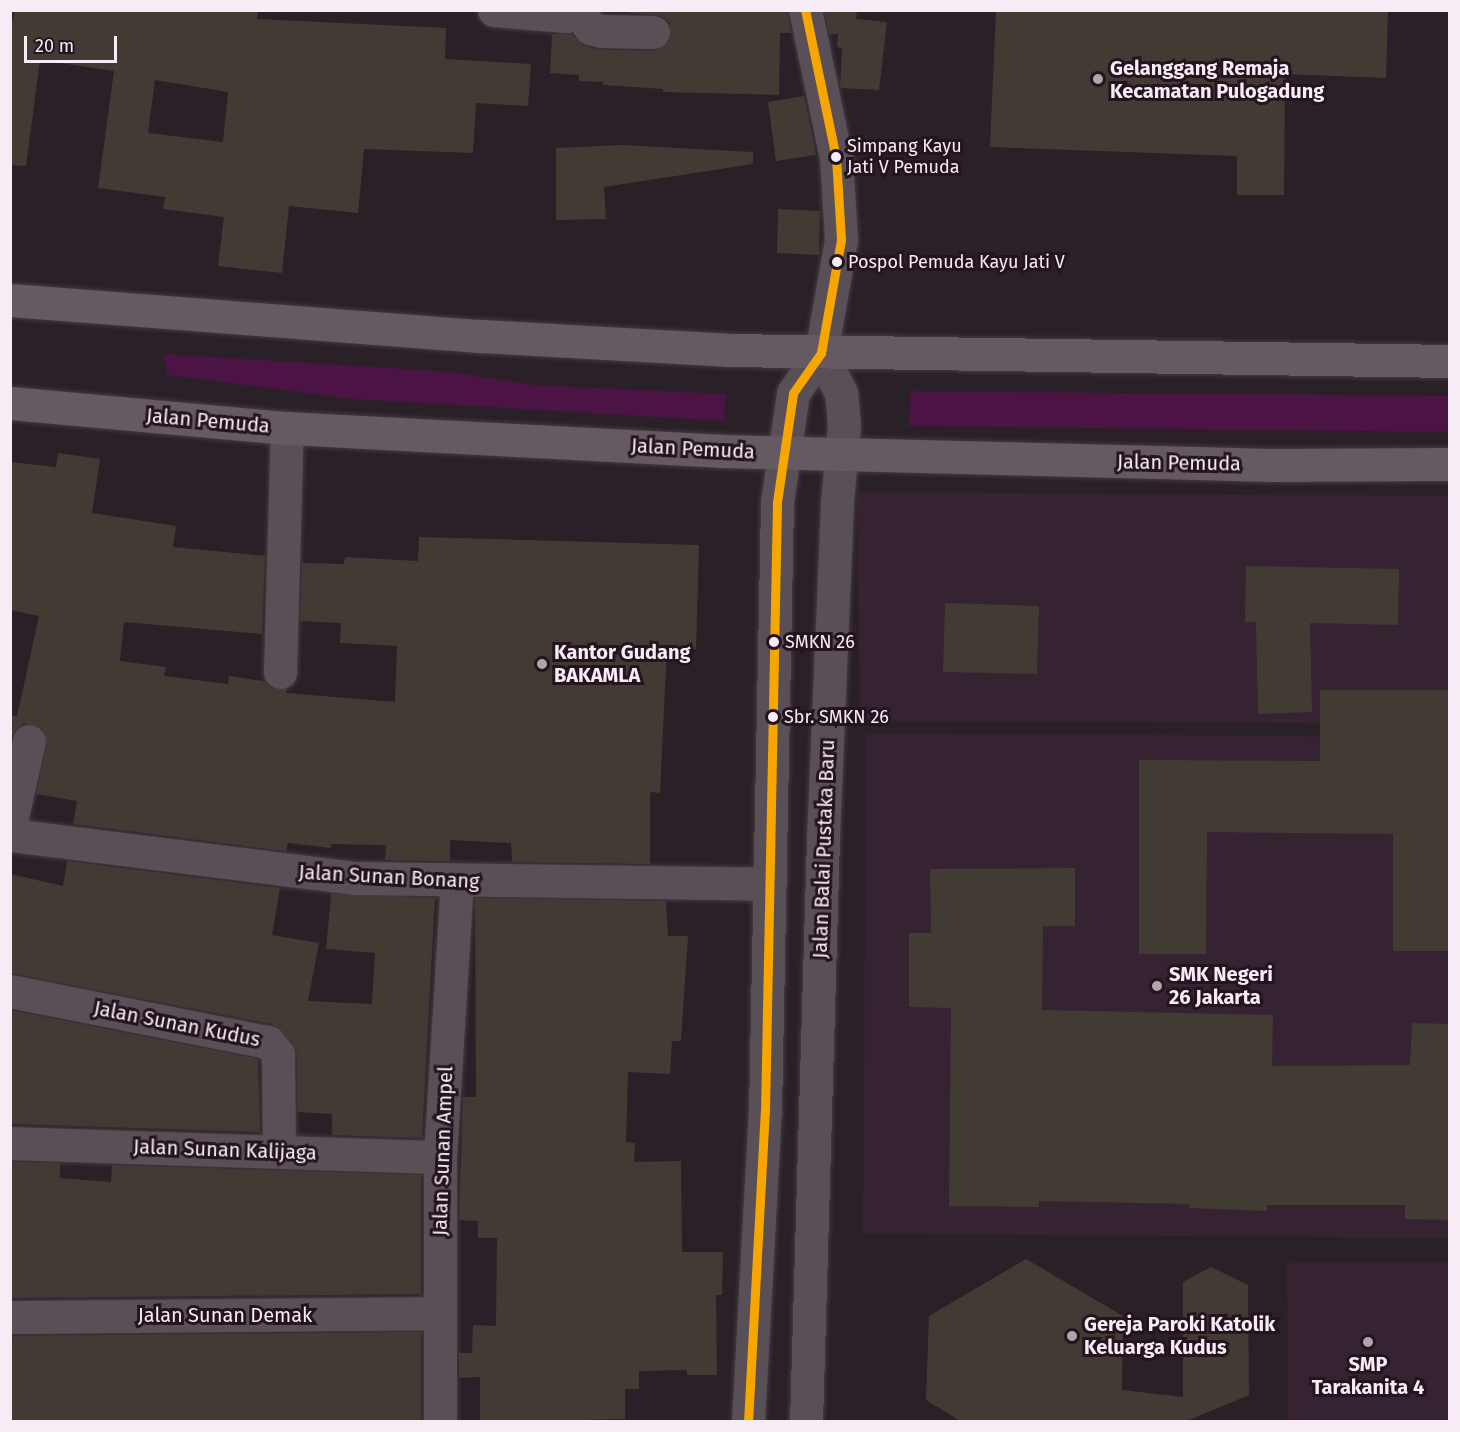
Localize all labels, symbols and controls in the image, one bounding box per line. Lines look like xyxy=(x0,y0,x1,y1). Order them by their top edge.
scale bar xyxy=(27,24,120,62)
text: 20 m xyxy=(35,35,74,57)
place label: Gelanggang Remaja Kecamatan Pulogadung xyxy=(1110,56,1324,103)
marker: Gelanggang Remaja Kecamatan Pulogadung xyxy=(1091,72,1105,86)
place label: Simpang Kayu Jati V Pemuda xyxy=(847,136,962,178)
marker: Simpang Kayu Jati V Pemuda xyxy=(830,151,842,163)
place label: Pospol Pemuda Kayu Jati V xyxy=(848,251,1065,273)
marker: Pospol Pemuda Kayu Jati V xyxy=(831,256,843,268)
street label: Jalan Pemuda xyxy=(145,404,271,438)
street label: Jalan Pemuda xyxy=(630,434,756,464)
street label: Jalan Pemuda xyxy=(1117,450,1241,476)
place label: SMKN 26 xyxy=(785,631,855,653)
marker: SMKN 26 xyxy=(768,636,780,648)
place label: Kantor Gudang BAKAMLA xyxy=(554,640,691,687)
marker: Kantor Gudang BAKAMLA xyxy=(535,657,549,671)
place label: Sbr. SMKN 26 xyxy=(784,706,889,728)
marker: Sbr. SMKN 26 xyxy=(767,711,779,723)
street label: Jalan Balai Pustaka Baru xyxy=(808,739,840,959)
street label: Jalan Sunan Bonang xyxy=(298,860,480,894)
place label: SMK Negeri 26 Jakarta xyxy=(1169,963,1273,1010)
marker: SMK Negeri 26 Jakarta xyxy=(1150,979,1164,993)
street label: Jalan Sunan Kudus xyxy=(92,996,262,1052)
street label: Jalan Sunan Ampel xyxy=(428,1066,458,1236)
street label: Jalan Sunan Kalijaga xyxy=(133,1135,317,1165)
street label: Jalan Sunan Demak xyxy=(138,1303,312,1327)
place label: Gereja Paroki Katolik Keluarga Kudus xyxy=(1084,1312,1275,1359)
marker: Gereja Paroki Katolik Keluarga Kudus xyxy=(1065,1329,1079,1343)
marker: SMP Tarakanita 4 xyxy=(1361,1335,1375,1349)
place label: SMP Tarakanita 4 xyxy=(1312,1352,1424,1399)

